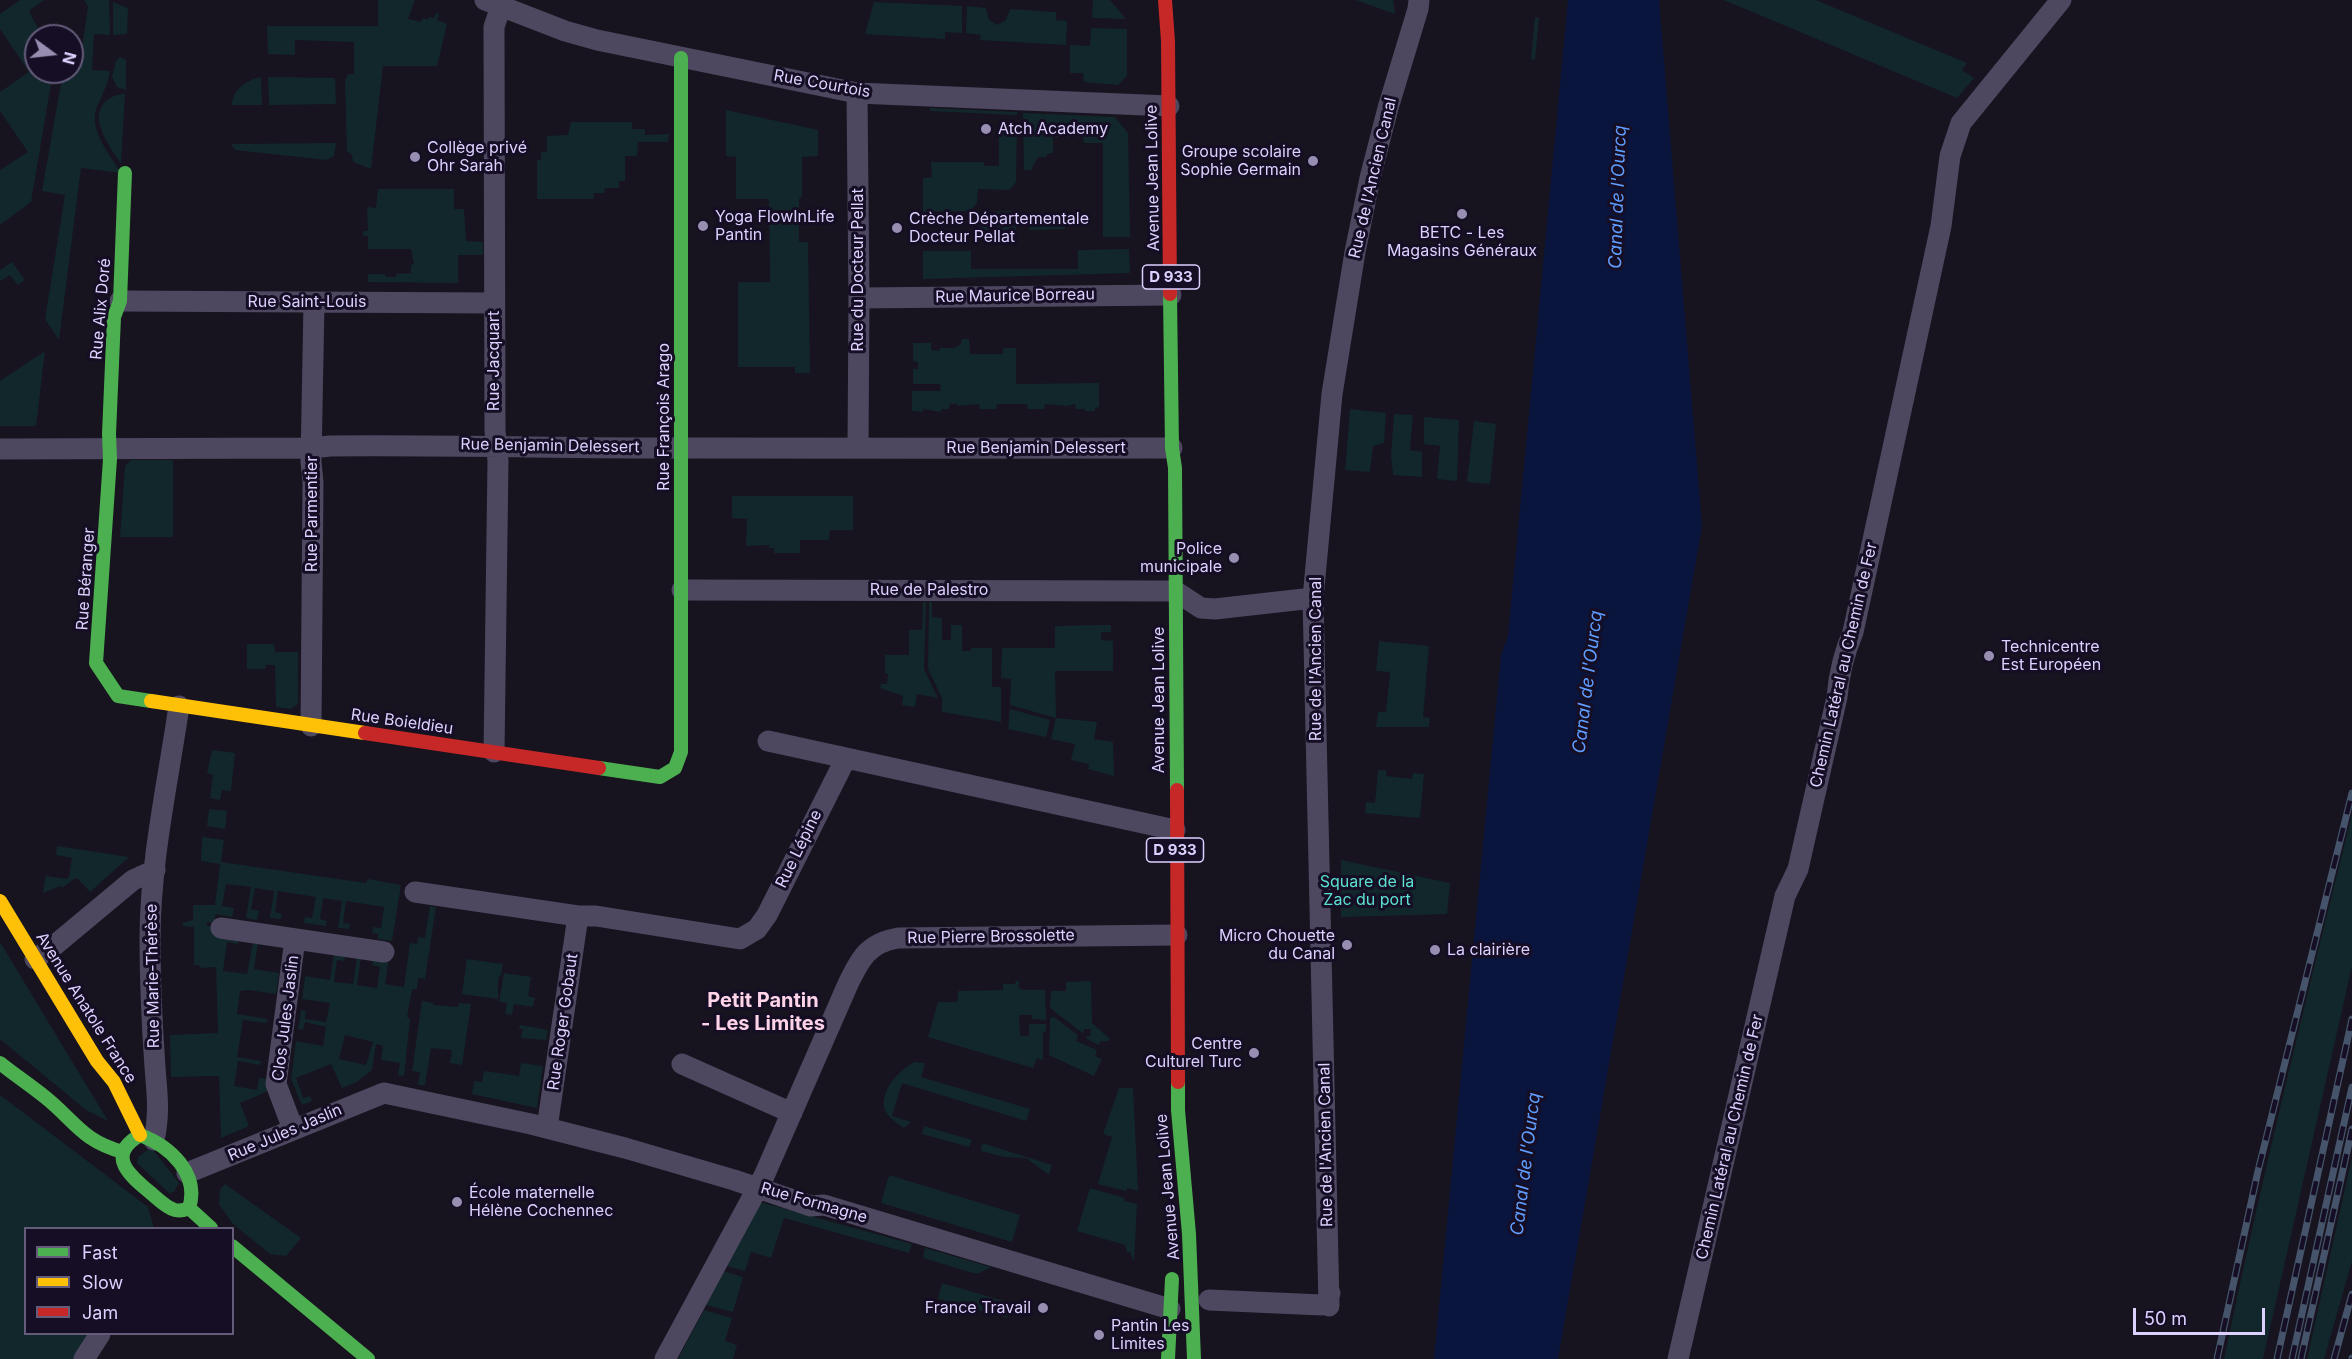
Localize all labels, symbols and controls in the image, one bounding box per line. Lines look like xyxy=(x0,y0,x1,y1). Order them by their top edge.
north arrow xyxy=(24,24,84,84)
text: N xyxy=(58,50,81,67)
street label: Rue Courtois xyxy=(772,66,872,102)
street label: Rue de l'Ancien Canal xyxy=(1345,96,1401,260)
street label: Avenue Jean Lolive xyxy=(1142,105,1164,251)
place label: Atch Academy xyxy=(998,119,1108,139)
marker: Atch Academy xyxy=(979,122,993,136)
water label: Canal de l'Ourcq xyxy=(1605,125,1631,269)
place label: Collège privé Ohr Sarah xyxy=(427,138,527,176)
place label: Groupe scolaire Sophie Germain xyxy=(1180,142,1301,180)
marker: Collège privé Ohr Sarah xyxy=(408,150,422,164)
marker: Groupe scolaire Sophie Germain xyxy=(1306,154,1320,168)
street label: Rue du Docteur Pellat xyxy=(848,188,868,352)
place label: Yoga FlowInLife Pantin xyxy=(715,207,835,245)
marker: BETC - Les Magasins Généraux xyxy=(1455,207,1469,221)
place label: Crèche Départementale Docteur Pellat xyxy=(909,209,1089,247)
marker: Yoga FlowInLife Pantin xyxy=(696,219,710,233)
marker: Crèche Départementale Docteur Pellat xyxy=(890,221,904,235)
place label: BETC - Les Magasins Généraux xyxy=(1387,223,1537,261)
street label: Rue Alix Doré xyxy=(87,257,115,361)
road number: D 933 xyxy=(1142,265,1200,289)
street label: Rue Maurice Borreau xyxy=(935,285,1095,307)
street label: Rue Saint-Louis xyxy=(248,292,366,312)
street label: Rue Jacquart xyxy=(484,311,504,411)
street label: Rue François Arago xyxy=(654,343,674,491)
street label: Rue Benjamin Delessert xyxy=(460,435,640,457)
street label: Rue Benjamin Delessert xyxy=(946,438,1126,458)
street label: Rue Parmentier xyxy=(302,456,322,572)
street label: Rue Béranger xyxy=(73,527,99,631)
place label: Police municipale xyxy=(1140,539,1222,577)
street label: Chemin Latéral au Chemin de Fer xyxy=(1806,540,1882,790)
marker: Police municipale xyxy=(1227,551,1241,565)
street label: Rue de l'Ancien Canal xyxy=(1306,577,1326,741)
street label: Rue de Palestro xyxy=(870,580,988,600)
water label: Canal de l'Ourcq xyxy=(1569,609,1607,755)
street label: Avenue Jean Lolive xyxy=(1149,627,1169,773)
place label: Technicentre Est Européen xyxy=(2001,637,2101,675)
marker: Technicentre Est Européen xyxy=(1982,649,1996,663)
street label: Rue Boieldieu xyxy=(350,705,454,739)
street label: Rue Lépine xyxy=(772,807,826,891)
road number: D 933 xyxy=(1146,838,1204,862)
park label: Square de la Zac du port xyxy=(1320,872,1414,910)
street label: Rue Marie-Thérèse xyxy=(142,904,164,1048)
street label: Rue Pierre Brossolette xyxy=(907,926,1075,948)
place label: Micro Chouette du Canal xyxy=(1219,926,1335,964)
street label: Avenue Anatole France xyxy=(32,929,140,1087)
marker: Micro Chouette du Canal xyxy=(1340,938,1354,952)
place label: La clairière xyxy=(1447,940,1530,960)
marker: La clairière xyxy=(1428,943,1442,957)
street label: Rue Roger Gobaut xyxy=(544,952,582,1092)
street label: Clos Jules Jaslin xyxy=(269,954,303,1082)
district label: Petit Pantin - Les Limites xyxy=(701,989,825,1036)
street label: Chemin Latéral au Chemin de Fer xyxy=(1692,1012,1768,1262)
place label: Centre Culturel Turc xyxy=(1145,1034,1242,1072)
marker: Centre Culturel Turc xyxy=(1247,1046,1261,1060)
street label: Rue de l'Ancien Canal xyxy=(1315,1063,1337,1227)
water label: Canal de l'Ourcq xyxy=(1507,1091,1545,1237)
street label: Rue Jules Jaslin xyxy=(225,1100,345,1166)
street label: Avenue Jean Lolive xyxy=(1152,1113,1184,1261)
street label: Rue Formagne xyxy=(759,1179,869,1227)
place label: École maternelle Hélène Cochennec xyxy=(469,1183,613,1221)
marker: École maternelle Hélène Cochennec xyxy=(450,1195,464,1209)
legend xyxy=(24,1227,234,1335)
text: Fast xyxy=(82,1242,118,1263)
text: Slow xyxy=(82,1272,123,1293)
scale bar xyxy=(2136,1296,2268,1334)
place label: France Travail xyxy=(925,1298,1031,1318)
marker: France Travail xyxy=(1036,1301,1050,1315)
text: Jam xyxy=(82,1302,118,1323)
text: 50 m xyxy=(2144,1308,2187,1329)
place label: Pantin Les Limites xyxy=(1111,1316,1190,1354)
marker: Pantin Les Limites xyxy=(1092,1328,1106,1342)

